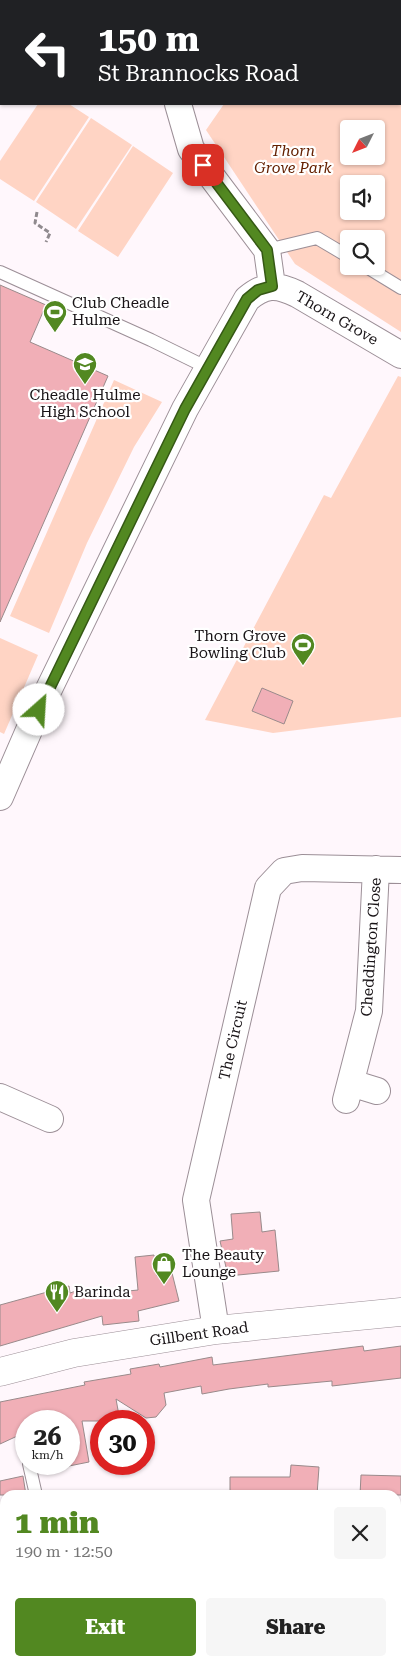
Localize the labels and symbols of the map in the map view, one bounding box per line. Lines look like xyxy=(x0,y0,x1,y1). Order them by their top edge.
north arrow xyxy=(340,120,385,165)
park label: Thorn Grove Park xyxy=(254,142,333,177)
pin xyxy=(182,144,224,186)
street label: Thorn Grove xyxy=(293,287,381,349)
place label: Club Cheadle Hulme xyxy=(72,294,169,329)
sports icon: Club Cheadle Hulme xyxy=(42,299,68,333)
school or university icon: Cheadle Hulme High School xyxy=(72,351,98,385)
place label: Cheadle Hulme High School xyxy=(29,386,141,421)
place label: Thorn Grove Bowling Club xyxy=(189,627,286,662)
sports icon: Thorn Grove Bowling Club xyxy=(290,632,316,666)
position arrow xyxy=(12,683,64,735)
street label: Cheddington Close xyxy=(357,877,385,1017)
street label: The Circuit xyxy=(215,998,251,1082)
place label: The Beauty Lounge xyxy=(182,1246,264,1281)
shop icon: The Beauty Lounge xyxy=(151,1251,177,1285)
restaurant icon: Barinda xyxy=(44,1279,70,1313)
place label: Barinda xyxy=(74,1283,130,1301)
street label: Gillbent Road xyxy=(148,1318,250,1350)
speed limit sign: 30 xyxy=(90,1410,155,1475)

